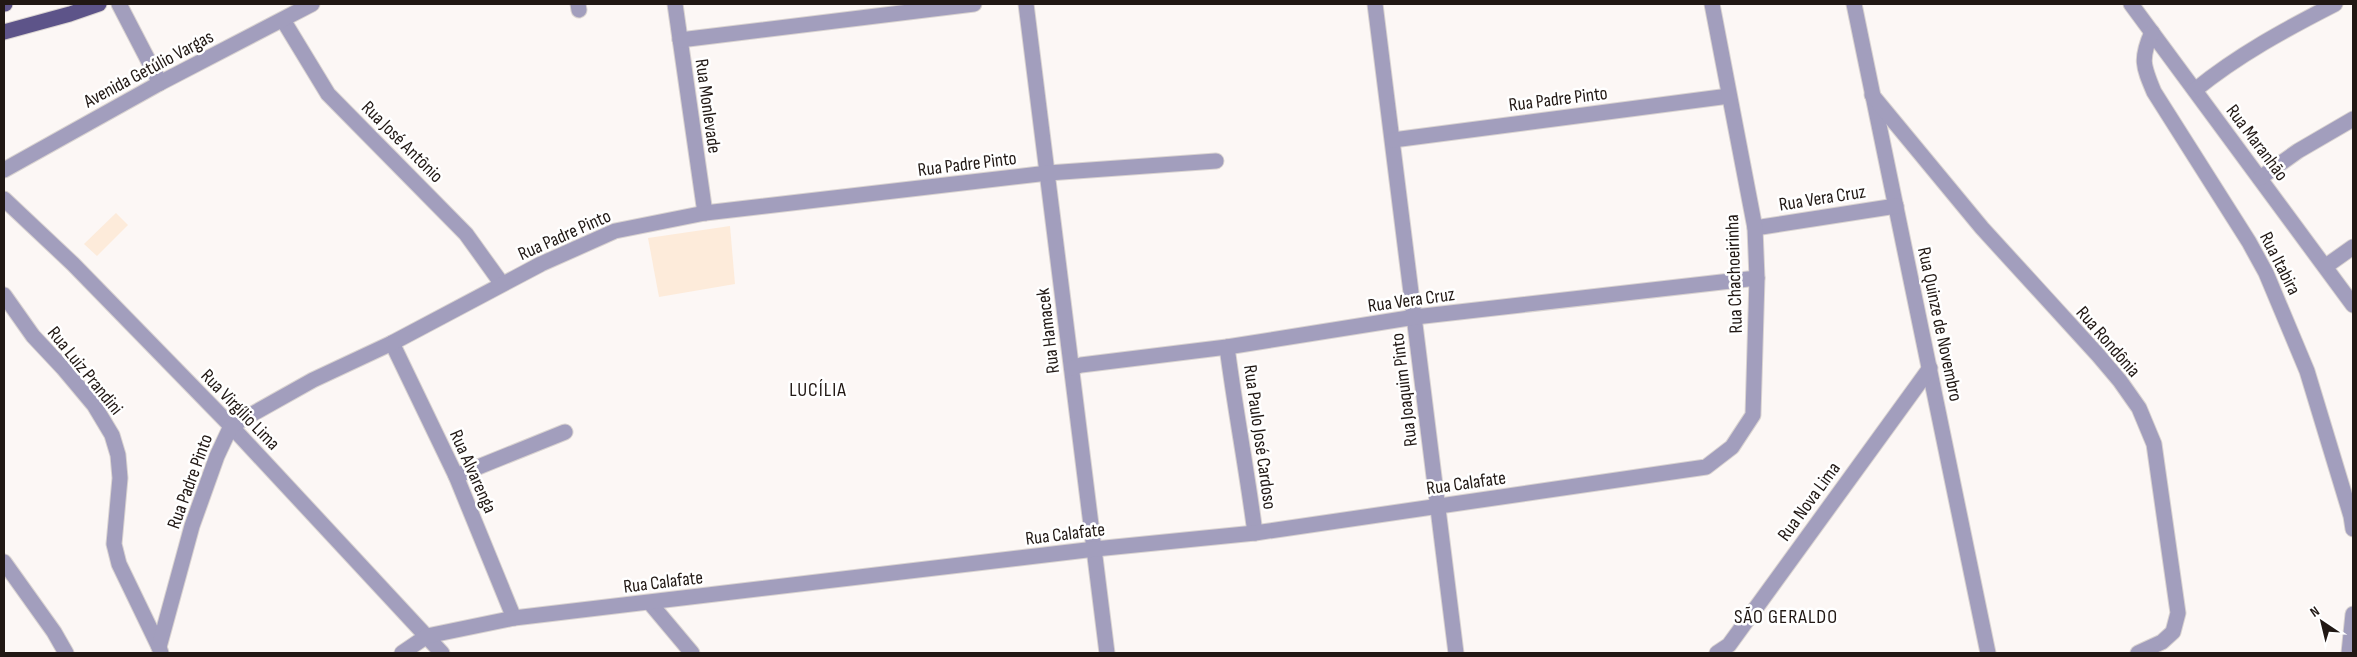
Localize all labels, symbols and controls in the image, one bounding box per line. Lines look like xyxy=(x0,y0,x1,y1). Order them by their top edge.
street label: Avenida Getúlio Vargas xyxy=(79,25,218,114)
street label: Rua Monlevade xyxy=(689,57,726,155)
street label: Rua Padre Pinto xyxy=(1508,82,1609,117)
street label: Rua José Antônio xyxy=(356,96,448,188)
street label: Rua Maranhão xyxy=(2221,100,2293,186)
street label: Rua Padre Pinto xyxy=(917,147,1018,182)
street label: Rua Vera Cruz xyxy=(1777,180,1867,217)
street label: Rua Padre Pinto xyxy=(515,205,615,266)
street label: Rua Chachoeirinha xyxy=(1721,214,1748,334)
street label: Rua Itabira xyxy=(2254,228,2305,299)
street label: Rua Quinze de Novembro xyxy=(1912,245,1967,404)
street label: Rua Vera Cruz xyxy=(1366,283,1456,318)
street label: Rua Hamacek xyxy=(1032,286,1065,375)
street label: Rua Rondônia xyxy=(2071,302,2145,382)
street label: Rua Luiz Prandini xyxy=(42,322,127,420)
street label: Rua Joaquim Pinto xyxy=(1386,332,1423,448)
street label: Rua Paulo José Cardoso xyxy=(1238,363,1281,511)
street label: Rua Virgílio Lima xyxy=(196,365,284,455)
district label: LUCÍLIA xyxy=(789,378,847,402)
street label: Rua Alvarenga xyxy=(444,426,501,517)
street label: Rua Padre Pinto xyxy=(163,431,218,532)
street label: Rua Nova Lima xyxy=(1773,458,1846,546)
street label: Rua Calafate xyxy=(1425,467,1507,500)
street label: Rua Calafate xyxy=(1024,518,1106,551)
street label: Rua Calafate xyxy=(622,566,704,599)
north arrow xyxy=(2297,597,2347,647)
text: N xyxy=(2307,603,2323,621)
district label: SÃO GERALDO xyxy=(1734,605,1838,629)

